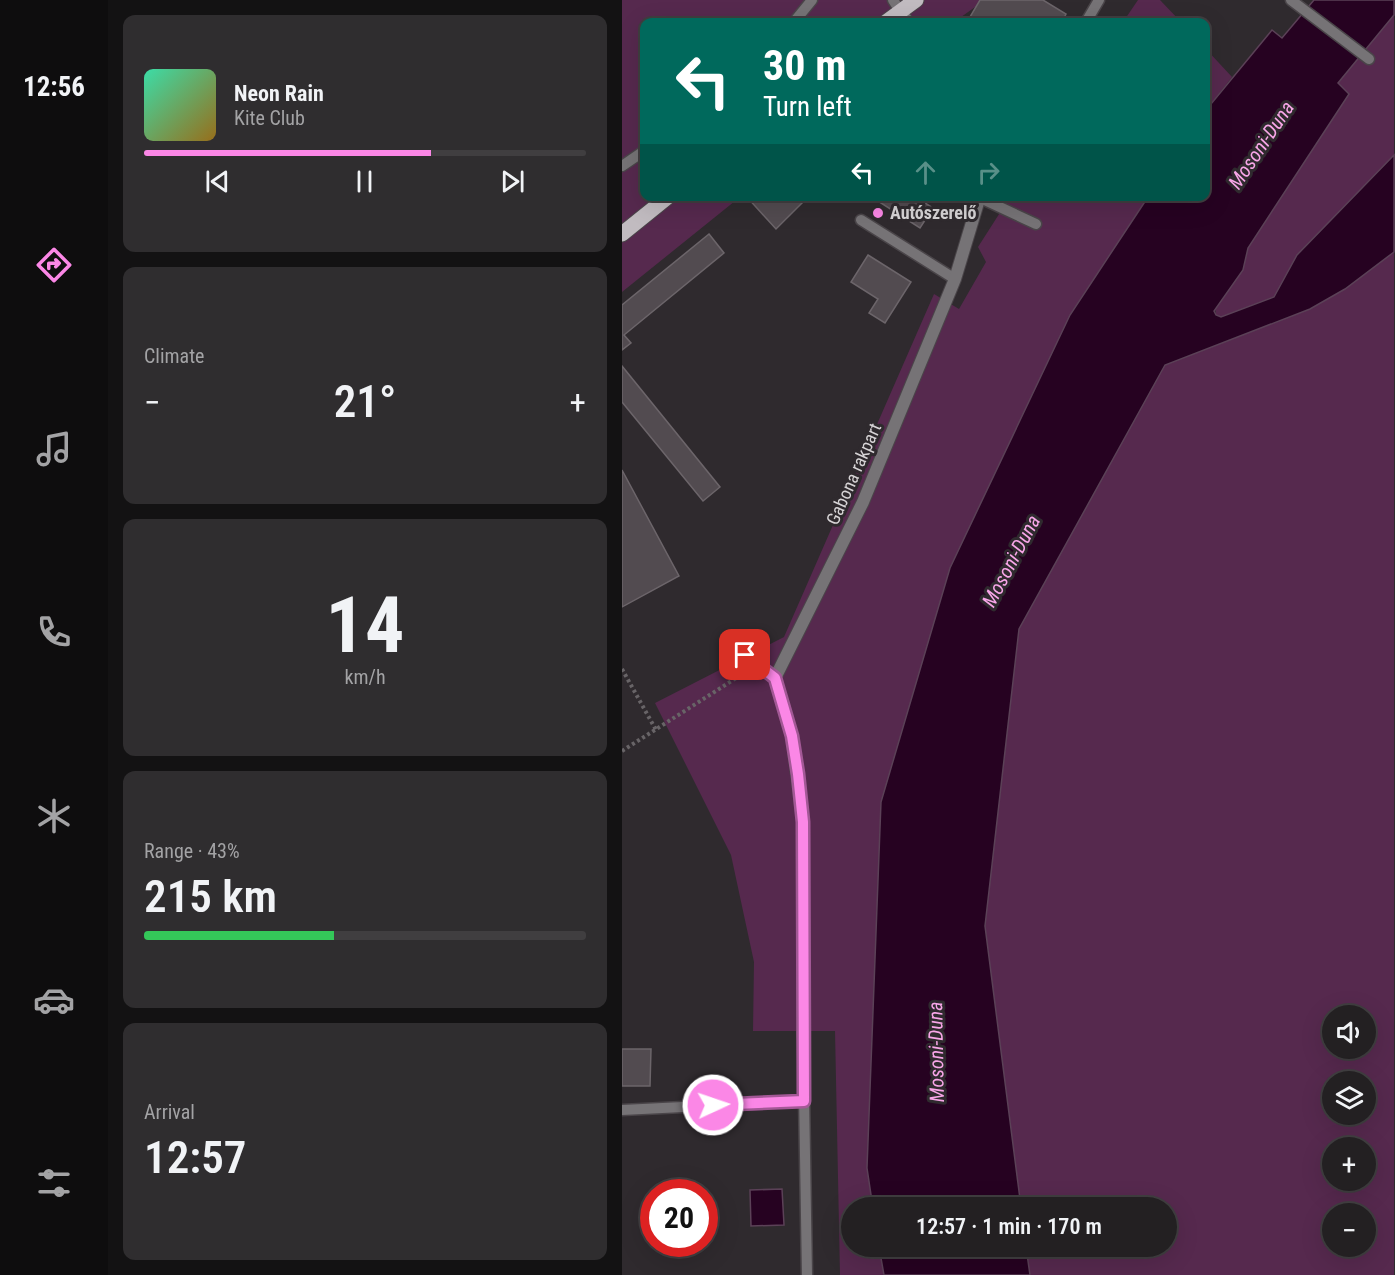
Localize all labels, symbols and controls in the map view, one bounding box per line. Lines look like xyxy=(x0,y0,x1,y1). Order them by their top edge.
text: 30 m xyxy=(763,41,846,90)
icon: left xyxy=(664,42,742,120)
text: 12:56 xyxy=(23,71,85,103)
text: Neon Rain xyxy=(234,81,324,106)
text: Turn left xyxy=(763,91,852,123)
water label: Mosoni-Duna xyxy=(1223,97,1299,193)
text: Kite Club xyxy=(234,106,305,130)
icon: left xyxy=(846,156,879,189)
icon: ahead xyxy=(909,156,942,189)
icon: right xyxy=(972,156,1005,189)
icon: previous xyxy=(201,165,234,198)
icon: pause xyxy=(348,165,381,198)
icon: next xyxy=(496,165,529,198)
place label: Autószerelő xyxy=(890,202,976,223)
marker: Autószerelő xyxy=(871,206,885,220)
icon: directions xyxy=(33,244,75,286)
text: Climate xyxy=(144,344,204,368)
text: 21° xyxy=(334,375,396,428)
text: − xyxy=(144,383,161,422)
text: + xyxy=(570,383,586,422)
street label: Gabona rakpart xyxy=(822,420,885,528)
icon: music xyxy=(33,428,75,470)
water label: Mosoni-Duna xyxy=(977,511,1045,611)
text: 14 xyxy=(326,580,404,671)
icon: phone xyxy=(33,611,75,653)
pin xyxy=(719,629,770,680)
icon: arrive xyxy=(728,638,761,671)
text: km/h xyxy=(344,665,386,689)
icon: climate xyxy=(33,795,75,837)
text: Range · 43% xyxy=(144,839,240,863)
text: 215 km xyxy=(144,870,277,923)
icon: car xyxy=(33,979,75,1021)
water label: Mosoni-Duna xyxy=(923,1001,949,1103)
map controls xyxy=(1322,1005,1376,1257)
button: sound xyxy=(1322,1005,1376,1059)
button: layers xyxy=(1322,1071,1376,1125)
position arrow xyxy=(681,1073,745,1137)
text: Arrival xyxy=(144,1100,195,1124)
text: 12:57 xyxy=(144,1131,246,1184)
button: + xyxy=(1322,1137,1376,1191)
icon: filters xyxy=(33,1162,75,1204)
speed limit sign: 20 xyxy=(640,1179,718,1257)
button: − xyxy=(1322,1203,1376,1257)
text: 12:57 · 1 min · 170 m xyxy=(916,1214,1102,1239)

